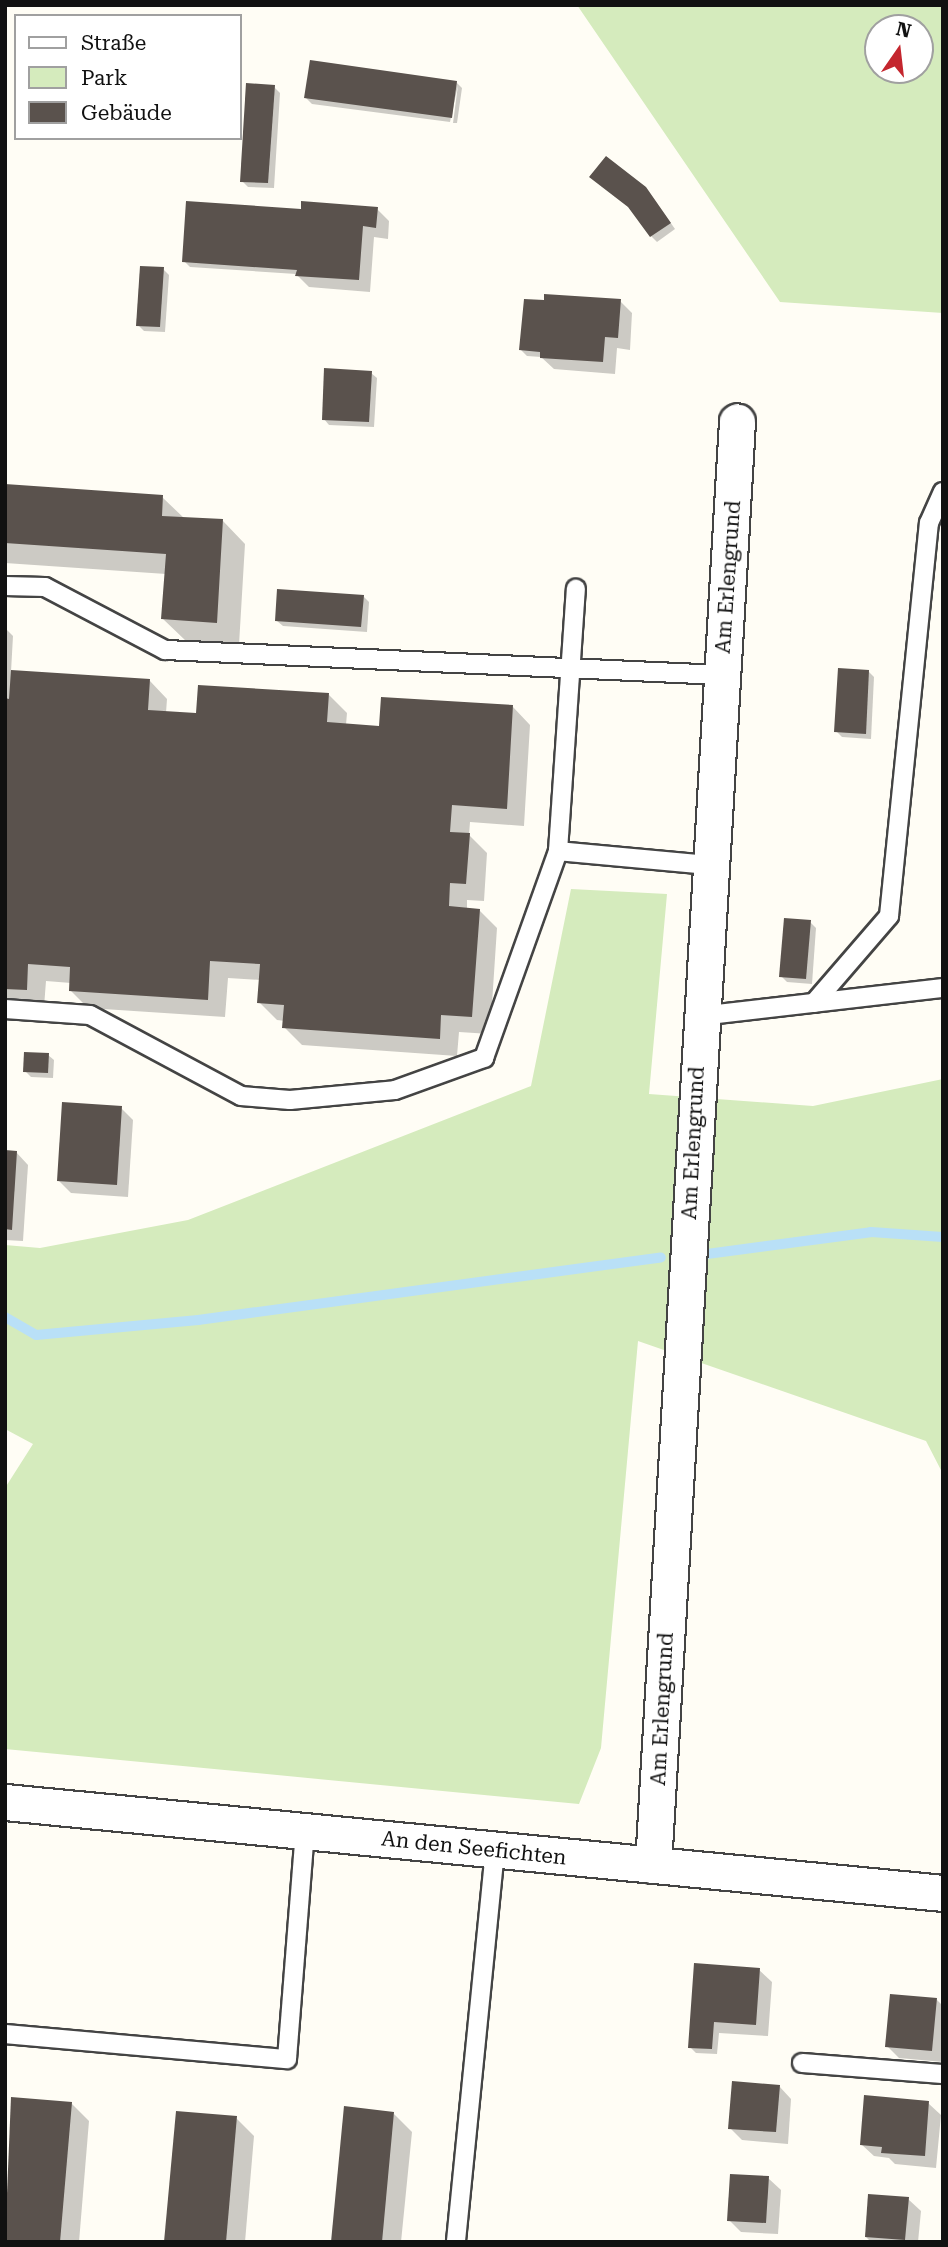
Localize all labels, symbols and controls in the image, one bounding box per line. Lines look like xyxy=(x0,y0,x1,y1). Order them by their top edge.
legend xyxy=(14,14,242,140)
north arrow xyxy=(864,14,934,84)
text: N xyxy=(894,17,914,43)
text: Straße xyxy=(81,31,146,55)
text: Park xyxy=(81,66,127,90)
text: Gebäude xyxy=(81,101,172,125)
street label: Am Erlengrund xyxy=(710,500,746,654)
street label: Am Erlengrund xyxy=(676,1066,710,1220)
street label: Am Erlengrund xyxy=(645,1632,679,1786)
street label: An den Seefichten xyxy=(380,1826,568,1870)

